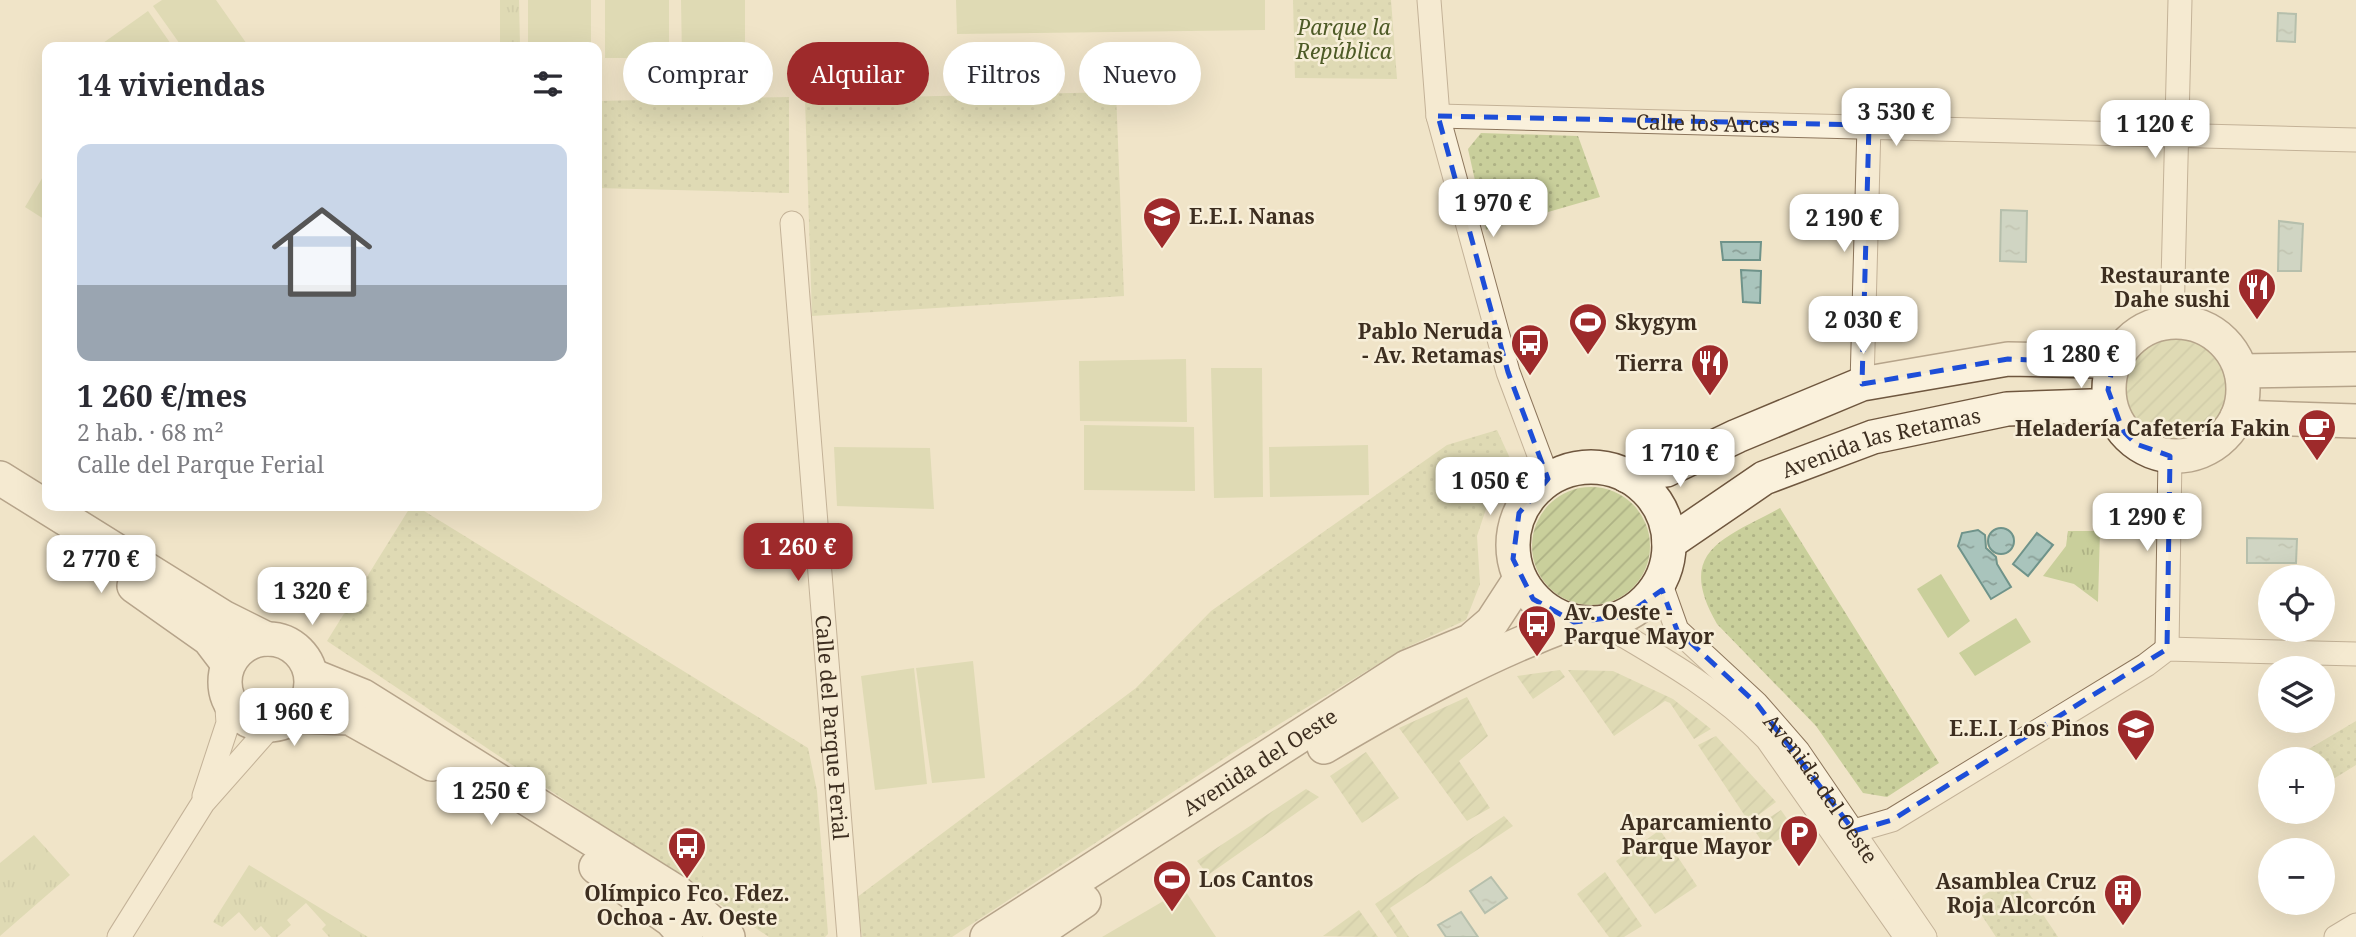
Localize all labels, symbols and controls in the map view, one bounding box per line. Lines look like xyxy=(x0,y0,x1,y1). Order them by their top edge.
park label: Parque la República xyxy=(1295,13,1393,65)
chip: Comprar xyxy=(623,42,773,105)
chip: Alquilar xyxy=(787,42,929,105)
chip: Filtros xyxy=(943,42,1065,105)
chip: Nuevo xyxy=(1079,42,1201,105)
text: 14 viviendas xyxy=(77,64,265,105)
icon: filters xyxy=(529,65,567,103)
pin: 3 530 € xyxy=(1831,88,1961,148)
text: 3 530 € xyxy=(1858,95,1934,127)
pin: 1 120 € xyxy=(2090,100,2220,160)
street label: Calle los Arces xyxy=(1636,107,1780,139)
text: 1 120 € xyxy=(2117,107,2193,139)
pin: 1 970 € xyxy=(1428,180,1558,239)
text: 1 970 € xyxy=(1455,186,1531,218)
icon: home xyxy=(259,189,385,315)
pin: 2 190 € xyxy=(1779,194,1909,254)
school or university icon: E.E.I. Nanas xyxy=(1141,195,1183,250)
text: 2 190 € xyxy=(1806,201,1882,233)
place label: E.E.I. Nanas xyxy=(1189,202,1315,230)
place label: Restaurante Dahe sushi xyxy=(2100,261,2231,313)
restaurant icon: Restaurante Dahe sushi xyxy=(2236,266,2278,321)
pin: 2 030 € xyxy=(1798,296,1928,356)
sports icon: Skygym xyxy=(1567,301,1609,356)
text: 2 030 € xyxy=(1825,303,1901,335)
place label: Skygym xyxy=(1615,308,1698,336)
place label: Pablo Neruda - Av. Retamas xyxy=(1358,317,1503,369)
bus stop icon: Pablo Neruda - Av. Retamas xyxy=(1509,322,1551,377)
pin: 1 280 € xyxy=(2016,330,2146,390)
text: 1 280 € xyxy=(2043,337,2119,369)
restaurant icon: Tierra xyxy=(1689,342,1731,397)
place label: Tierra xyxy=(1616,349,1683,377)
text: 1 260 €/mes xyxy=(77,375,247,416)
street label: Avenida las Retamas xyxy=(1778,401,1983,484)
cafe icon: Heladería Cafetería Fakin xyxy=(2296,407,2338,462)
place label: Heladería Cafetería Fakin xyxy=(2015,414,2290,442)
text: 2 hab. · 68 m² xyxy=(77,416,224,448)
pin: 1 710 € xyxy=(1615,430,1745,489)
text: 1 710 € xyxy=(1642,436,1718,468)
text: Calle del Parque Ferial xyxy=(77,448,324,480)
pin: 1 050 € xyxy=(1425,458,1555,517)
text: 1 050 € xyxy=(1452,464,1528,496)
pin: 1 290 € xyxy=(2082,494,2212,553)
text: 1 290 € xyxy=(2109,500,2185,532)
pin: 1 260 € xyxy=(733,524,863,583)
text: 1 260 € xyxy=(760,530,836,562)
pin: 2 770 € xyxy=(36,536,166,595)
text: 2 770 € xyxy=(63,542,139,574)
map controls xyxy=(2258,565,2335,915)
button: locate xyxy=(2258,565,2335,642)
pin: 1 320 € xyxy=(247,568,377,627)
text: 1 320 € xyxy=(274,574,350,606)
place label: Av. Oeste - Parque Mayor xyxy=(1564,598,1714,650)
bus stop icon: Av. Oeste - Parque Mayor xyxy=(1516,603,1558,658)
street label: Calle del Parque Ferial xyxy=(809,614,855,842)
button: layers xyxy=(2258,656,2335,733)
pin: 1 960 € xyxy=(229,688,359,748)
text: 1 960 € xyxy=(256,695,332,727)
street label: Avenida del Oeste xyxy=(1177,702,1342,822)
street label: Avenida del Oeste xyxy=(1758,707,1885,869)
school or university icon: E.E.I. Los Pinos xyxy=(2115,707,2157,762)
place label: E.E.I. Los Pinos xyxy=(1949,714,2109,742)
button: + xyxy=(2258,747,2335,824)
pin: 1 250 € xyxy=(426,768,556,827)
text: 1 250 € xyxy=(453,774,529,806)
place label: Aparcamiento Parque Mayor xyxy=(1620,808,1772,860)
parking icon: Aparcamiento Parque Mayor xyxy=(1778,813,1820,868)
bus stop icon: Olímpico Fco. Fdez. Ochoa - Av. Oeste xyxy=(666,825,708,880)
button: − xyxy=(2258,838,2335,915)
sports icon: Los Cantos xyxy=(1151,858,1193,913)
place label: Los Cantos xyxy=(1199,865,1313,893)
place label: Asamblea Cruz Roja Alcorcón xyxy=(1936,867,2096,919)
building icon: Asamblea Cruz Roja Alcorcón xyxy=(2102,872,2144,927)
place label: Olímpico Fco. Fdez. Ochoa - Av. Oeste xyxy=(584,879,790,931)

